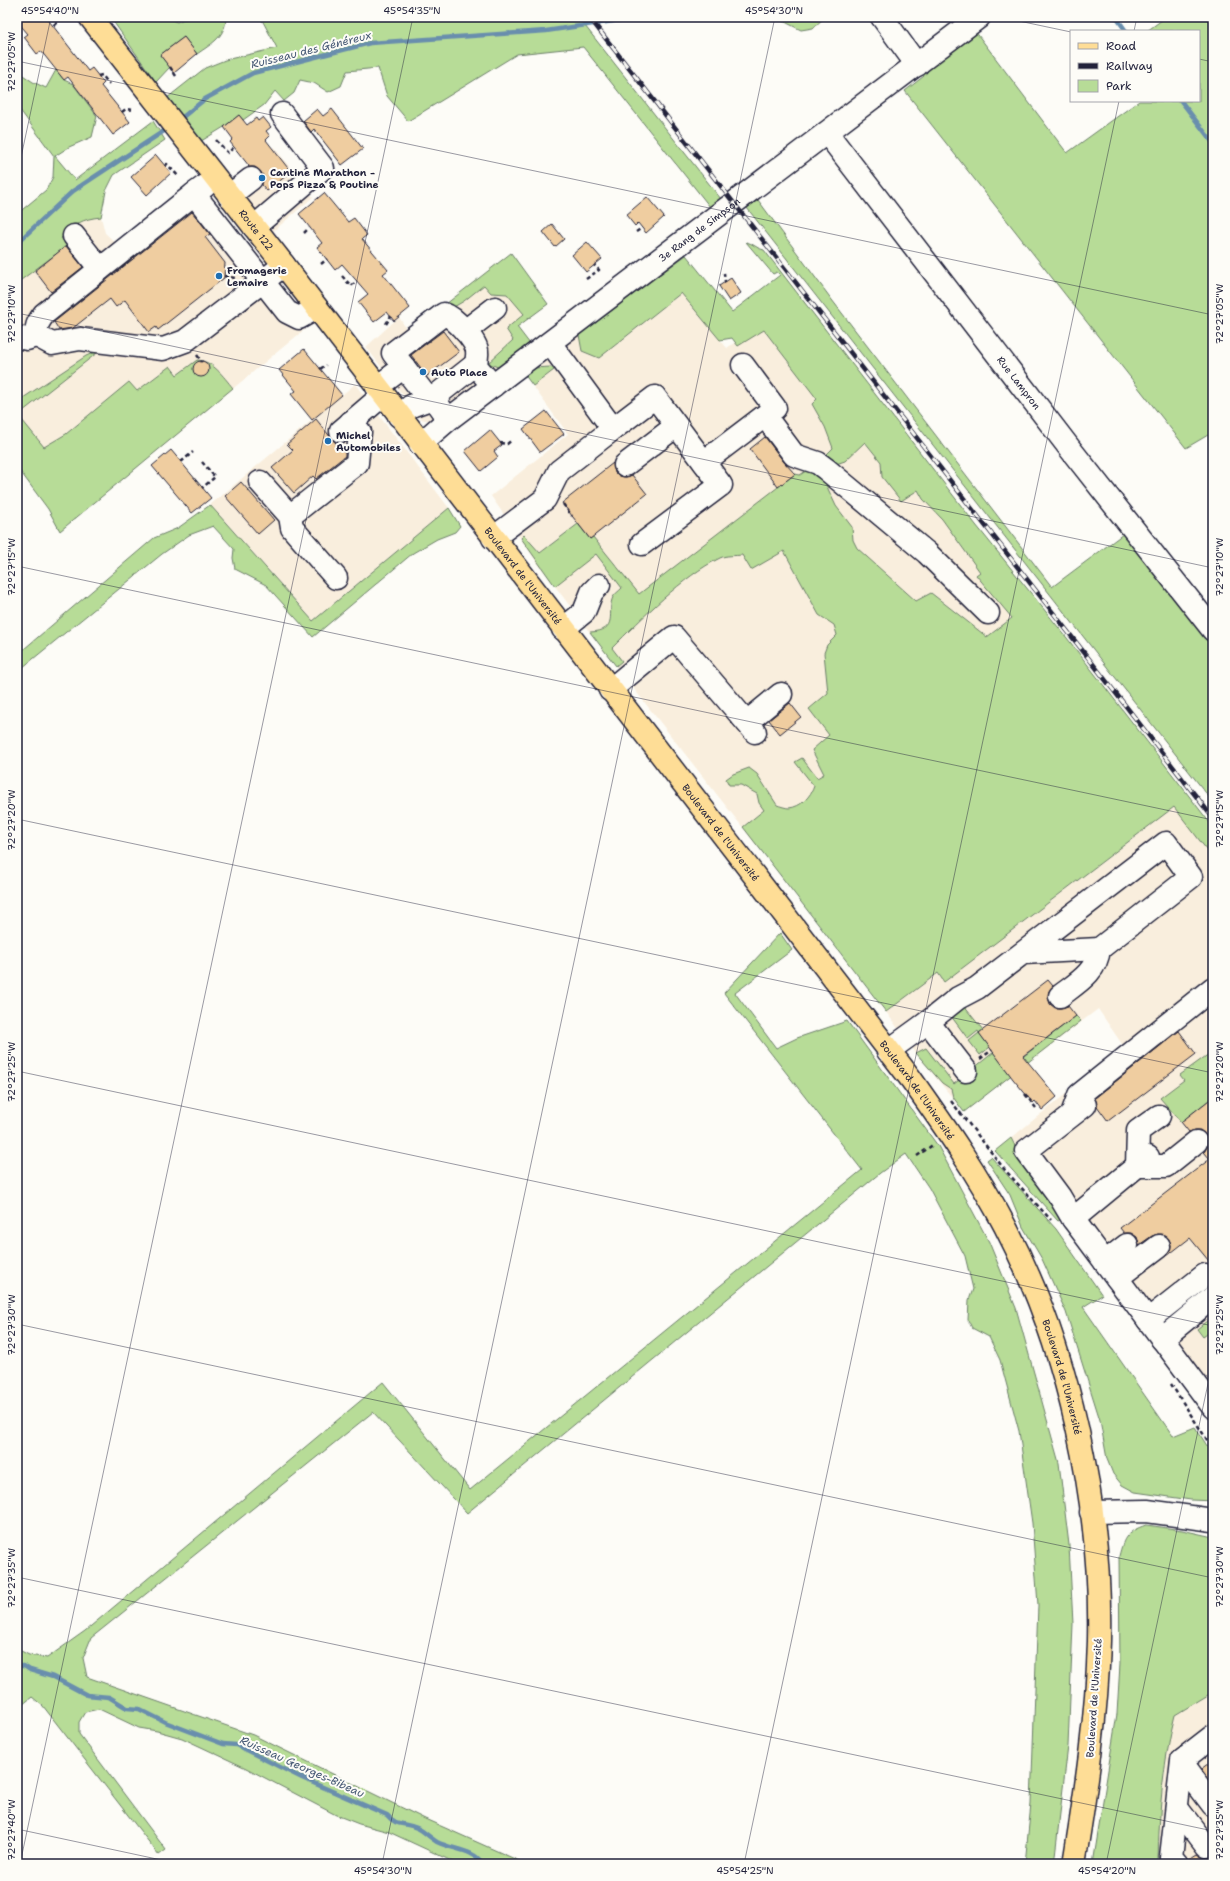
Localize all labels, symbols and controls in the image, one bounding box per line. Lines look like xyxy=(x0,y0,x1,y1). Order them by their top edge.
text: 45°54'40"N xyxy=(21,4,79,17)
text: 45°54'35"N xyxy=(383,4,441,17)
text: 45°54'30"N xyxy=(745,4,803,17)
water label: Ruisseau des Généreux xyxy=(249,28,373,72)
legend xyxy=(1070,30,1200,102)
text: 72°27'05"W xyxy=(5,31,18,92)
text: Road xyxy=(1106,38,1137,54)
text: Railway xyxy=(1106,58,1153,74)
text: Park xyxy=(1106,78,1132,94)
place label: Cantine Marathon - Pops Pizza & Poutine xyxy=(270,166,379,191)
marker: Cantine Marathon - Pops Pizza & Poutine xyxy=(257,173,267,183)
street label: 3e Rang de Simpson xyxy=(656,194,742,265)
street label: Route 122 xyxy=(236,206,277,253)
place label: Fromagerie Lemaire xyxy=(227,264,287,289)
marker: Fromagerie Lemaire xyxy=(214,271,224,281)
text: 72°27'05"W xyxy=(1213,283,1226,344)
text: 72°27'10"W xyxy=(5,284,18,343)
street label: Rue Lampron xyxy=(995,353,1044,412)
place label: Auto Place xyxy=(431,366,487,379)
marker: Auto Place xyxy=(418,367,428,377)
place label: Michel Automobiles xyxy=(336,429,401,454)
marker: Michel Automobiles xyxy=(323,436,333,446)
street label: Boulevard de l'Université xyxy=(482,524,565,627)
text: 72°27'10"W xyxy=(1213,537,1226,596)
text: 72°27'15"W xyxy=(5,538,18,596)
street label: Boulevard de l'Université xyxy=(679,781,763,884)
text: 72°27'20"W xyxy=(5,789,18,851)
text: 72°27'15"W xyxy=(1213,790,1226,848)
street label: Boulevard de l'Université xyxy=(877,1038,958,1142)
text: 72°27'25"W xyxy=(5,1041,18,1102)
text: 72°27'20"W xyxy=(1213,1041,1226,1103)
text: 72°27'30"W xyxy=(5,1294,18,1356)
text: 72°27'25"W xyxy=(1213,1294,1226,1355)
street label: Boulevard de l'Université xyxy=(1040,1318,1085,1436)
text: 72°27'30"W xyxy=(1213,1546,1226,1608)
text: 72°27'35"W xyxy=(5,1547,18,1608)
street label: Boulevard de l'Université xyxy=(1083,1638,1105,1758)
water label: Ruisseau Georges-Bibeau xyxy=(237,1733,367,1801)
text: 72°27'40"W xyxy=(5,1799,18,1861)
text: 72°27'35"W xyxy=(1213,1799,1226,1860)
text: 45°54'30"N xyxy=(354,1864,412,1877)
text: 45°54'25"N xyxy=(716,1864,774,1877)
text: 45°54'20"N xyxy=(1078,1864,1136,1877)

